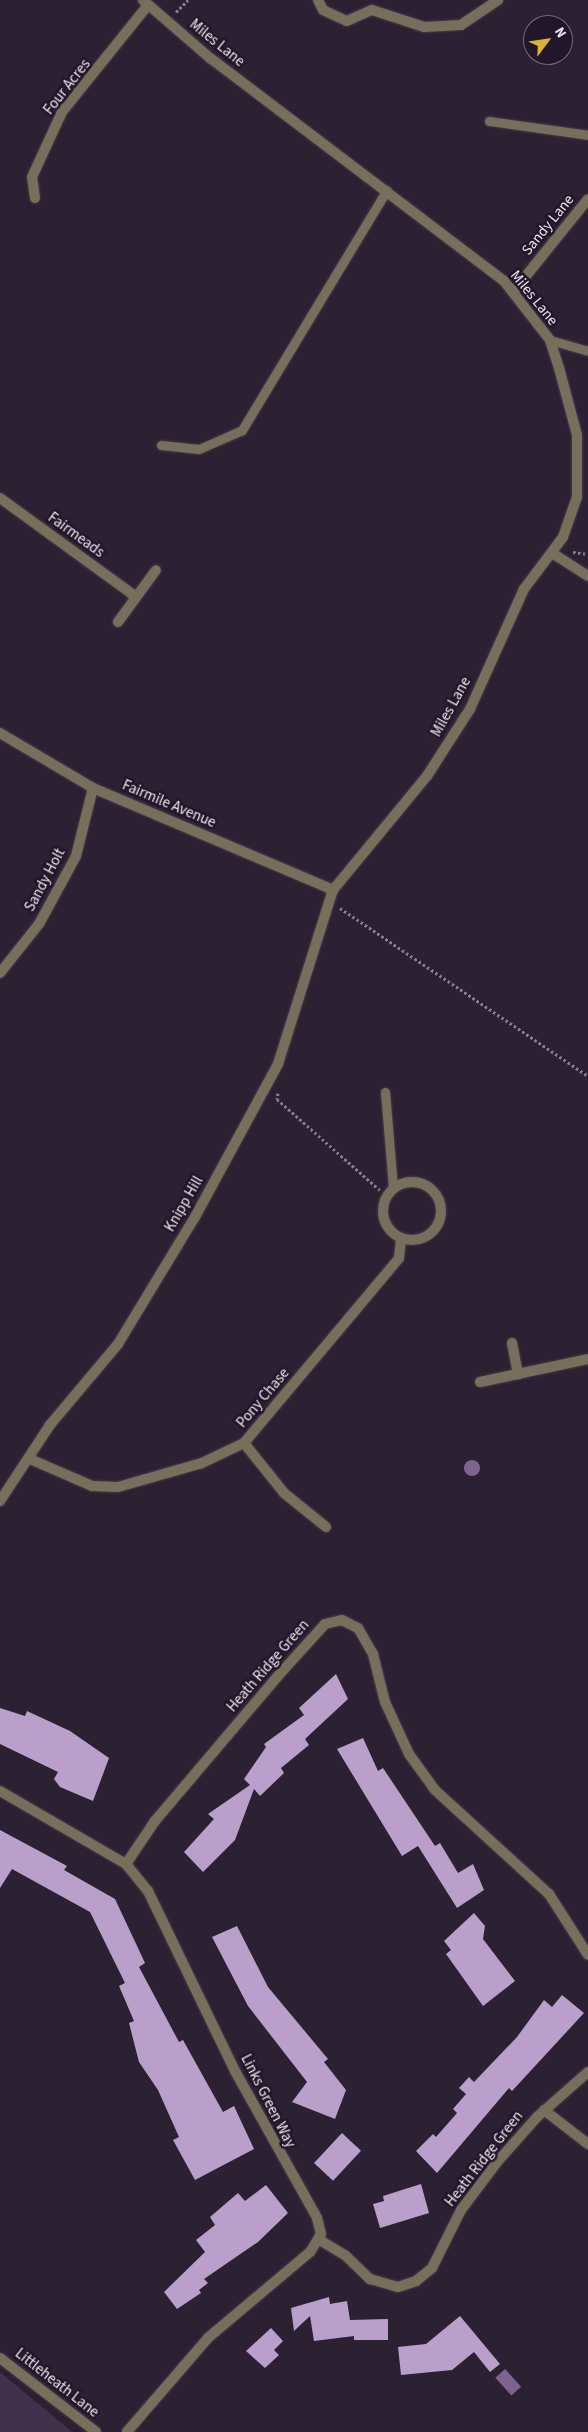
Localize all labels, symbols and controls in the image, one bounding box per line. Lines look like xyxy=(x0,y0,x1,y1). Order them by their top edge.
street label: Miles Lane xyxy=(186,15,248,71)
north arrow xyxy=(523,15,573,65)
text: N xyxy=(549,24,571,42)
street label: Four Acres xyxy=(40,56,94,118)
street label: Sandy Lane xyxy=(518,191,578,259)
street label: Miles Lane xyxy=(506,267,562,329)
street label: Fairmeads xyxy=(44,509,108,561)
street label: Miles Lane xyxy=(427,674,475,740)
street label: Fairmile Avenue xyxy=(119,776,219,832)
street label: Sandy Holt xyxy=(21,845,69,915)
street label: Knipp Hill xyxy=(161,1173,207,1235)
street label: Pony Chase xyxy=(233,1364,293,1432)
street label: Heath Ridge Green xyxy=(223,1616,313,1716)
street label: Links Green Way xyxy=(237,2051,299,2151)
street label: Heath Ridge Green xyxy=(441,2108,527,2210)
street label: Littleheath Lane xyxy=(11,2345,103,2421)

